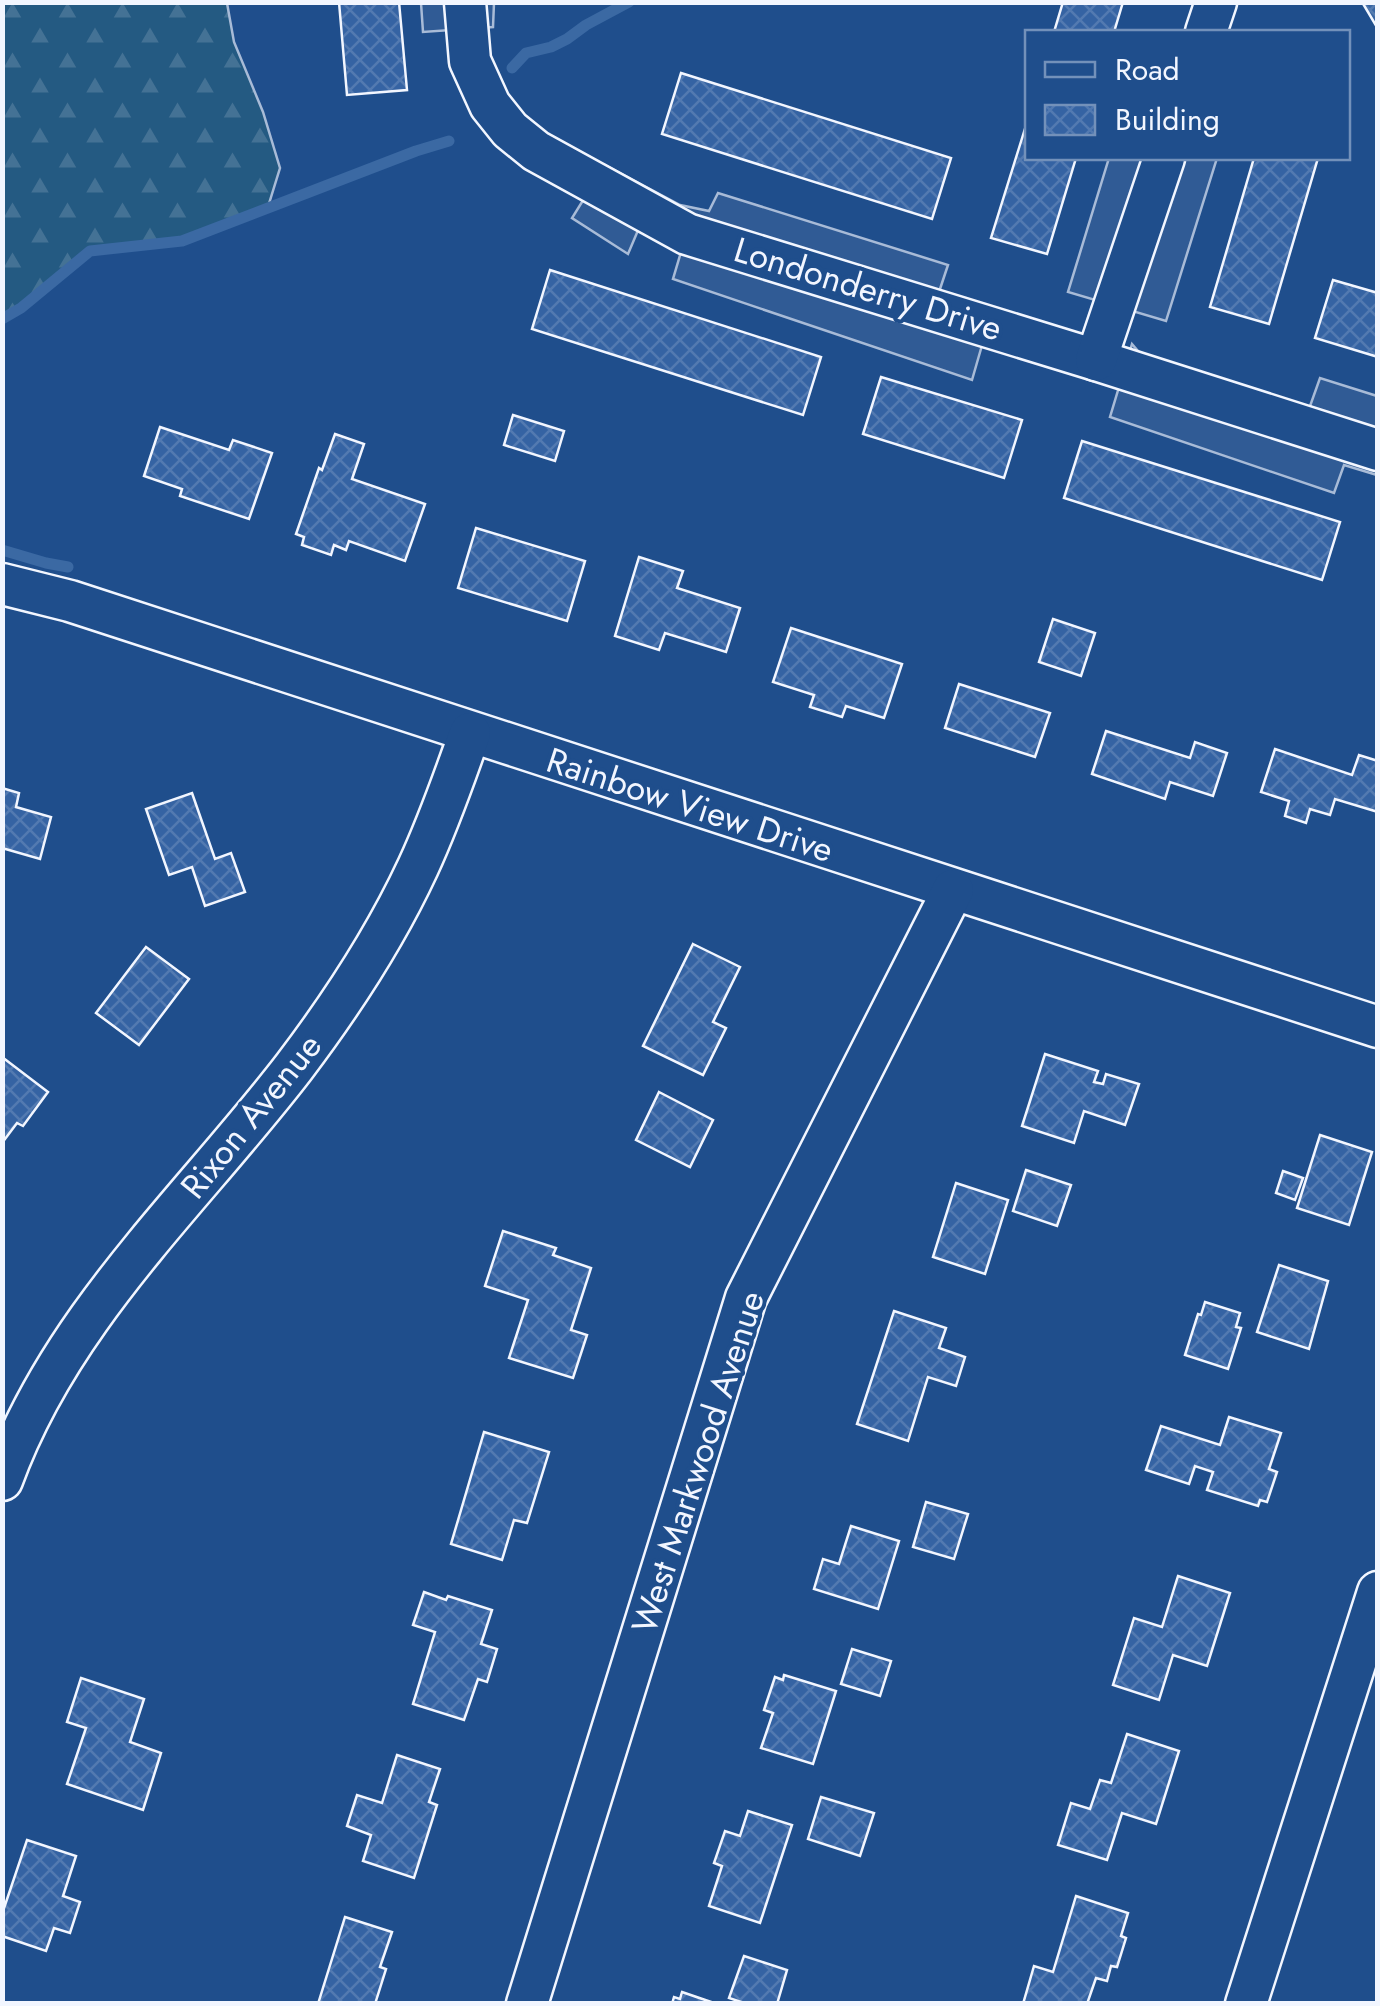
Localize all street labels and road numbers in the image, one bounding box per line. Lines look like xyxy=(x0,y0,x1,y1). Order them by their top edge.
street label: Londonderry Drive xyxy=(728,225,1008,353)
street label: Rainbow View Drive xyxy=(540,735,840,875)
street label: Rixon Avenue xyxy=(169,1023,333,1209)
street label: West Markwood Avenue xyxy=(619,1285,777,1639)

